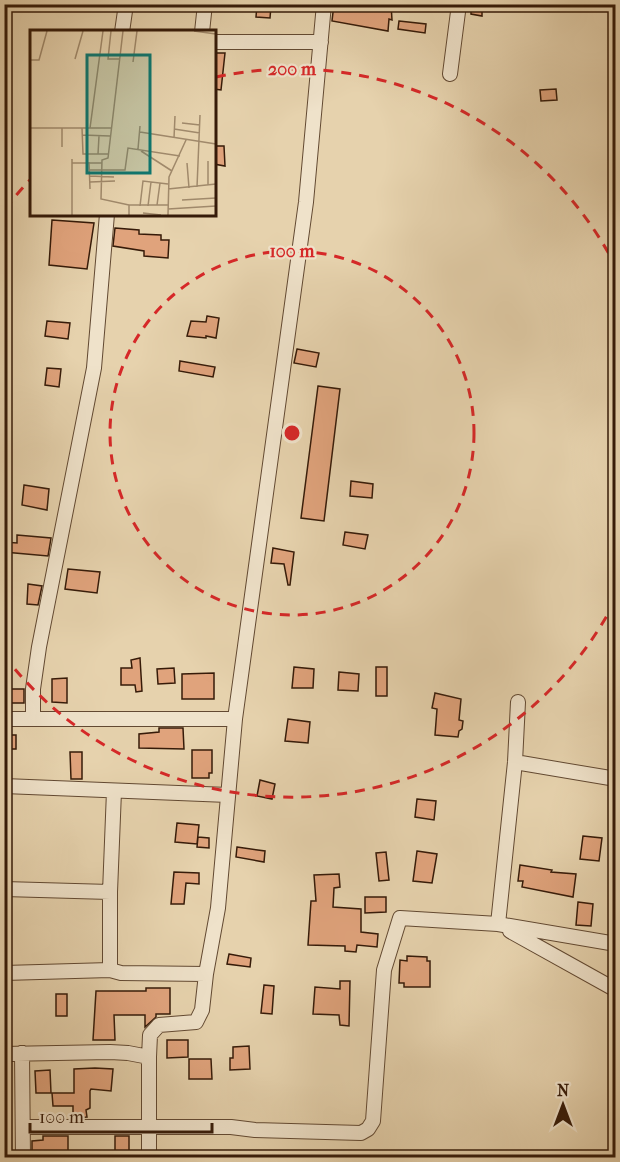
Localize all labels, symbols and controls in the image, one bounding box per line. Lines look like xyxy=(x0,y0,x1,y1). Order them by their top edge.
inset map xyxy=(30,30,216,216)
text: 200 m xyxy=(268,59,317,80)
text: 100 m xyxy=(269,241,316,262)
centre of rings xyxy=(282,423,302,443)
north arrow xyxy=(533,1075,593,1135)
text: N xyxy=(557,1081,570,1100)
scale bar xyxy=(30,1096,212,1134)
text: 100 m xyxy=(39,1107,84,1128)

